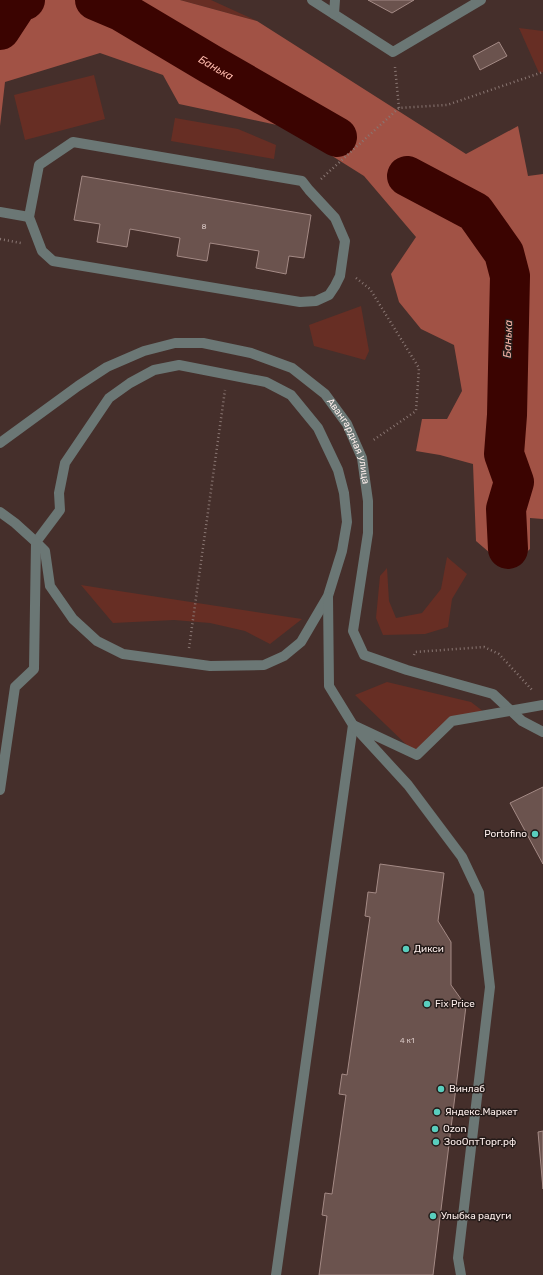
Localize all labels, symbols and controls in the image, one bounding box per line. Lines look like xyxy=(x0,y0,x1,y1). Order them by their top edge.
water label: Банька xyxy=(197,52,236,83)
house number: 8 xyxy=(201,222,207,231)
water label: Банька xyxy=(501,319,515,358)
street label: Авангардная улица xyxy=(324,396,372,485)
place label: Portofino xyxy=(484,828,527,840)
marker: Portofino xyxy=(530,829,540,839)
place label: Дикси xyxy=(414,943,444,955)
marker: Дикси xyxy=(401,944,411,954)
place label: Fix Price xyxy=(435,998,475,1010)
marker: Fix Price xyxy=(422,999,432,1009)
house number: 4 к1 xyxy=(400,1036,414,1045)
place label: Винлаб xyxy=(449,1083,485,1095)
marker: Винлаб xyxy=(436,1084,446,1094)
place label: Яндекс.Маркет xyxy=(445,1106,518,1118)
marker: Яндекс.Маркет xyxy=(432,1107,442,1117)
place label: Ozon xyxy=(443,1123,467,1135)
marker: Ozon xyxy=(430,1124,440,1134)
place label: ЗооОптТорг.рф xyxy=(444,1136,516,1148)
marker: ЗооОптТорг.рф xyxy=(431,1137,441,1147)
place label: Улыбка радуги xyxy=(441,1210,511,1222)
marker: Улыбка радуги xyxy=(428,1211,438,1221)

